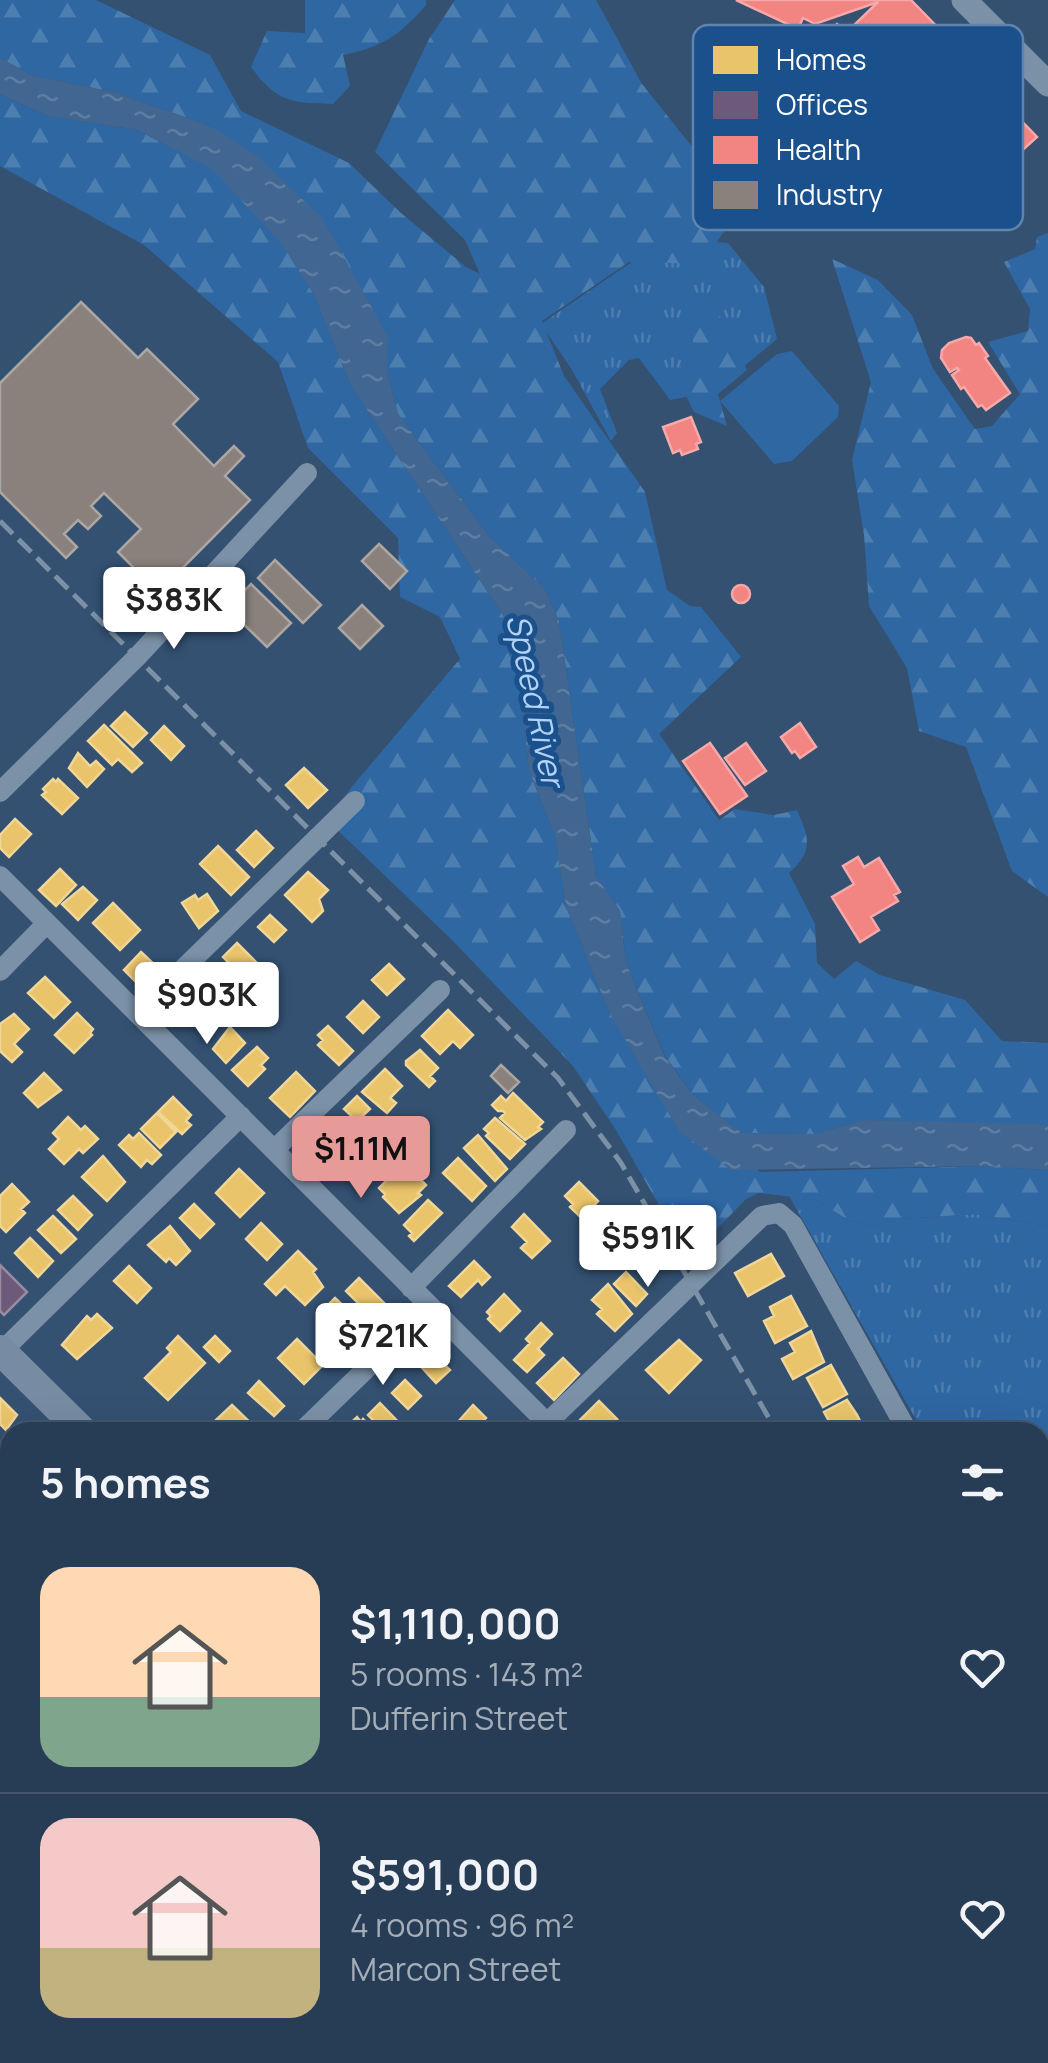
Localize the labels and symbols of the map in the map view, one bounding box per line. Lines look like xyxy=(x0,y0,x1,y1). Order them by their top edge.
legend xyxy=(693,25,1023,230)
text: Homes xyxy=(776,40,866,78)
text: Offices xyxy=(776,85,868,123)
text: Health xyxy=(776,130,861,168)
text: Industry xyxy=(776,175,883,213)
pin: $383K xyxy=(104,567,244,652)
water label: Speed River xyxy=(496,610,577,794)
pin: $903K xyxy=(137,962,277,1047)
pin: $1.11M xyxy=(280,1116,442,1201)
pin: $591K xyxy=(578,1205,718,1290)
pin: $721K xyxy=(313,1303,453,1388)

